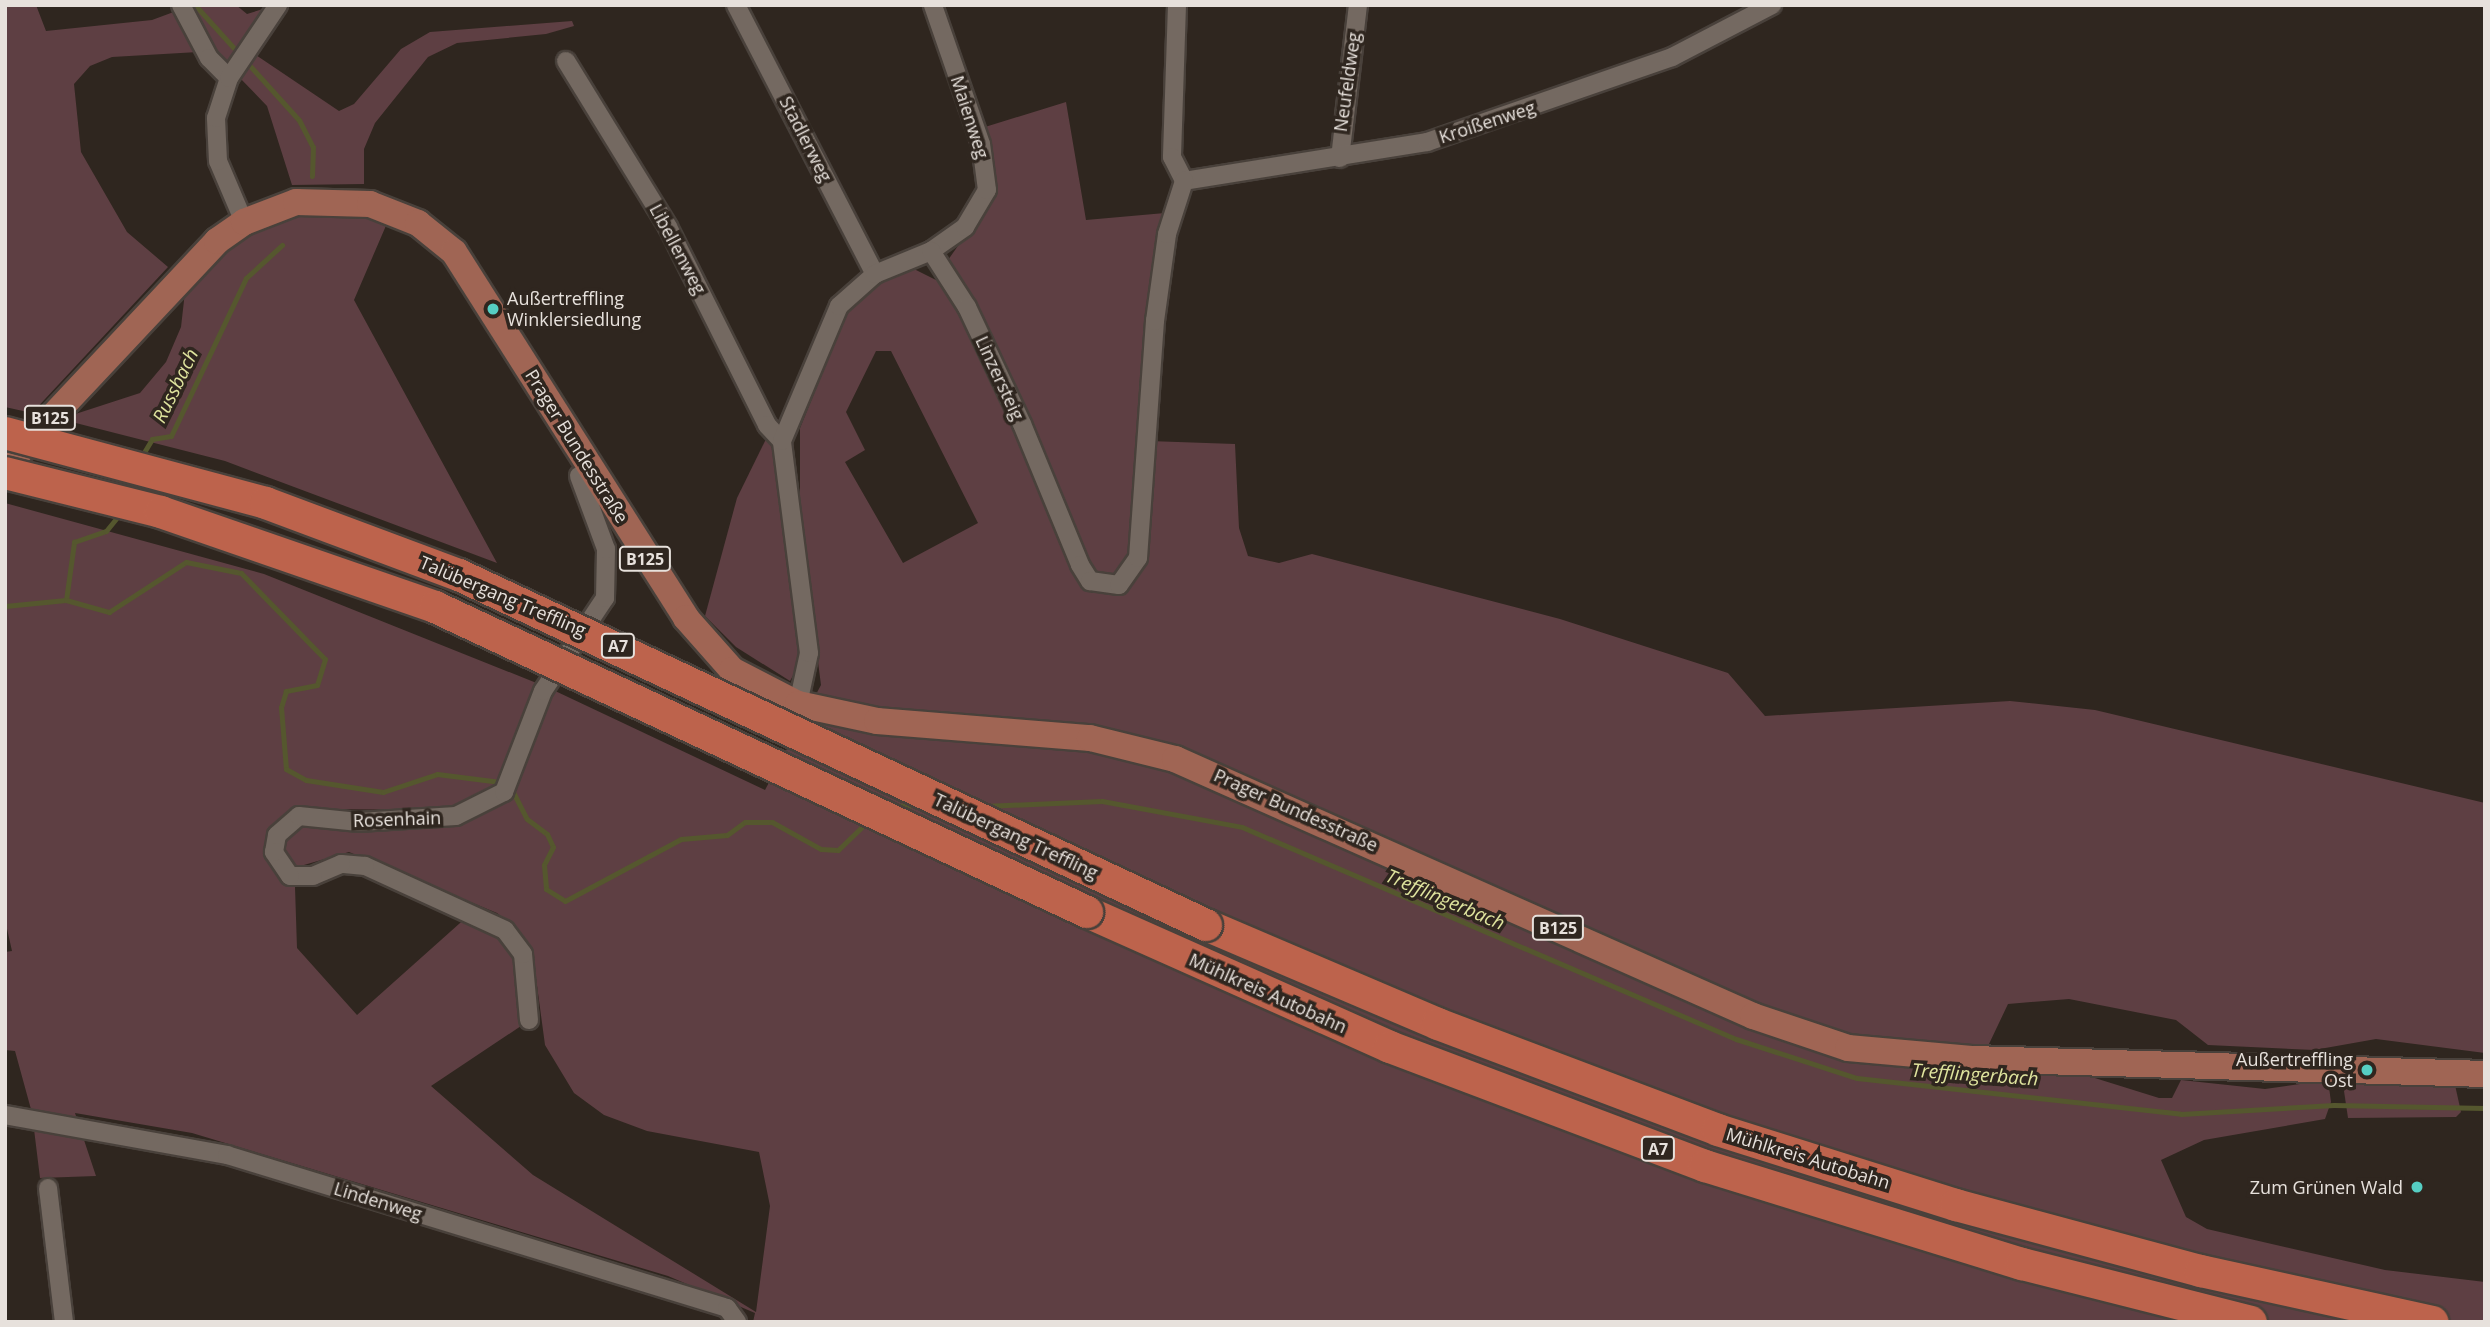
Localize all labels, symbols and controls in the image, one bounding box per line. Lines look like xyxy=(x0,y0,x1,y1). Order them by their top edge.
street label: Neufeldweg xyxy=(1329,31,1365,133)
street label: Maienweg xyxy=(946,73,994,161)
street label: Stadlerweg xyxy=(775,93,837,185)
street label: Kroißenweg xyxy=(1436,96,1538,148)
street label: Libellenweg xyxy=(645,200,711,298)
place label: Außertreffling Winklersiedlung xyxy=(507,288,641,330)
marker: Außertreffling Winklersiedlung xyxy=(485,301,501,317)
street label: Linzersteig xyxy=(971,333,1029,423)
water label: Russbach xyxy=(148,345,204,427)
street label: Prager Bundesstraße xyxy=(521,365,633,527)
road number: B125 xyxy=(24,406,76,430)
road number: B125 xyxy=(619,546,671,572)
street label: Talübergang Treffling xyxy=(417,551,589,641)
road number: A7 xyxy=(600,634,636,659)
street label: Prager Bundesstraße xyxy=(1211,764,1381,856)
street label: Talübergang Treffling xyxy=(930,788,1102,884)
street label: Rosenhain xyxy=(353,807,441,831)
water label: Trefflingerbach xyxy=(1382,865,1508,935)
road number: B125 xyxy=(1532,916,1584,940)
street label: Mühlkreis Autobahn xyxy=(1186,949,1350,1037)
place label: Außertreffling Ost xyxy=(2236,1049,2353,1092)
water label: Trefflingerbach xyxy=(1911,1059,2039,1091)
marker: Außertreffling Ost xyxy=(2359,1062,2375,1078)
street label: Mühlkreis Autobahn xyxy=(1723,1123,1893,1193)
road number: A7 xyxy=(1640,1136,1676,1162)
place label: Zum Grünen Wald xyxy=(2250,1176,2403,1198)
street label: Lindenweg xyxy=(331,1177,425,1225)
marker: Zum Grünen Wald xyxy=(2409,1179,2425,1195)

